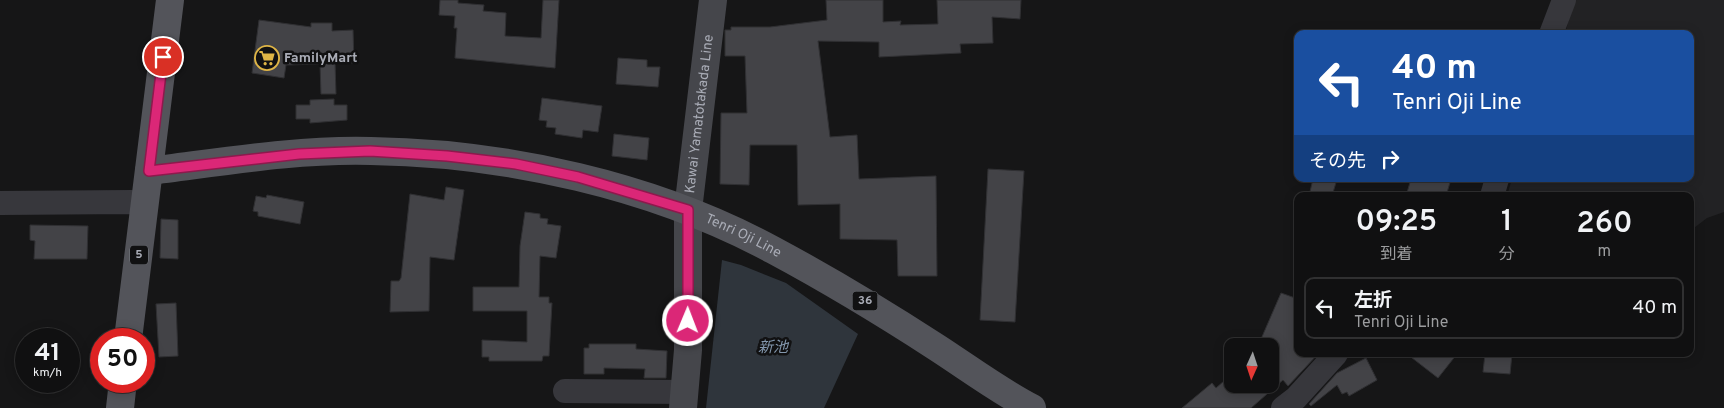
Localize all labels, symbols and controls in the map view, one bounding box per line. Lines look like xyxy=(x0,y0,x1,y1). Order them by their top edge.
street label: Kawai Yamatotakada Line xyxy=(682,33,717,194)
pin xyxy=(142,36,184,78)
icon: arrive xyxy=(149,43,177,71)
supermarket icon: FamilyMart xyxy=(254,45,280,71)
text: 40 m xyxy=(1392,47,1477,91)
place label: FamilyMart xyxy=(284,50,358,67)
icon: left xyxy=(1309,50,1374,115)
text: Tenri Oji Line xyxy=(1392,90,1522,117)
icon: right xyxy=(1376,145,1404,173)
text: その先 xyxy=(1309,150,1366,174)
text: 09:25 xyxy=(1356,204,1437,241)
text: 1 xyxy=(1501,204,1513,241)
text: 260 xyxy=(1576,206,1632,243)
street label: Tenri Oji Line xyxy=(703,210,784,261)
text: m xyxy=(1598,242,1611,262)
text: 到着 xyxy=(1380,245,1412,265)
text: 分 xyxy=(1499,245,1515,265)
road number: 5 xyxy=(130,246,148,264)
text: 左折 xyxy=(1354,289,1392,313)
road number: 36 xyxy=(852,292,878,310)
position arrow xyxy=(661,294,713,346)
icon: left xyxy=(1311,294,1339,322)
text: 40 m xyxy=(1632,296,1677,320)
text: Tenri Oji Line xyxy=(1354,313,1448,333)
speed limit sign: 50 xyxy=(90,328,155,393)
text: 41 xyxy=(34,338,61,370)
north arrow xyxy=(1224,338,1279,392)
map controls xyxy=(1224,338,1279,393)
water label: 新池 xyxy=(758,339,790,358)
text: km/h xyxy=(33,365,62,381)

